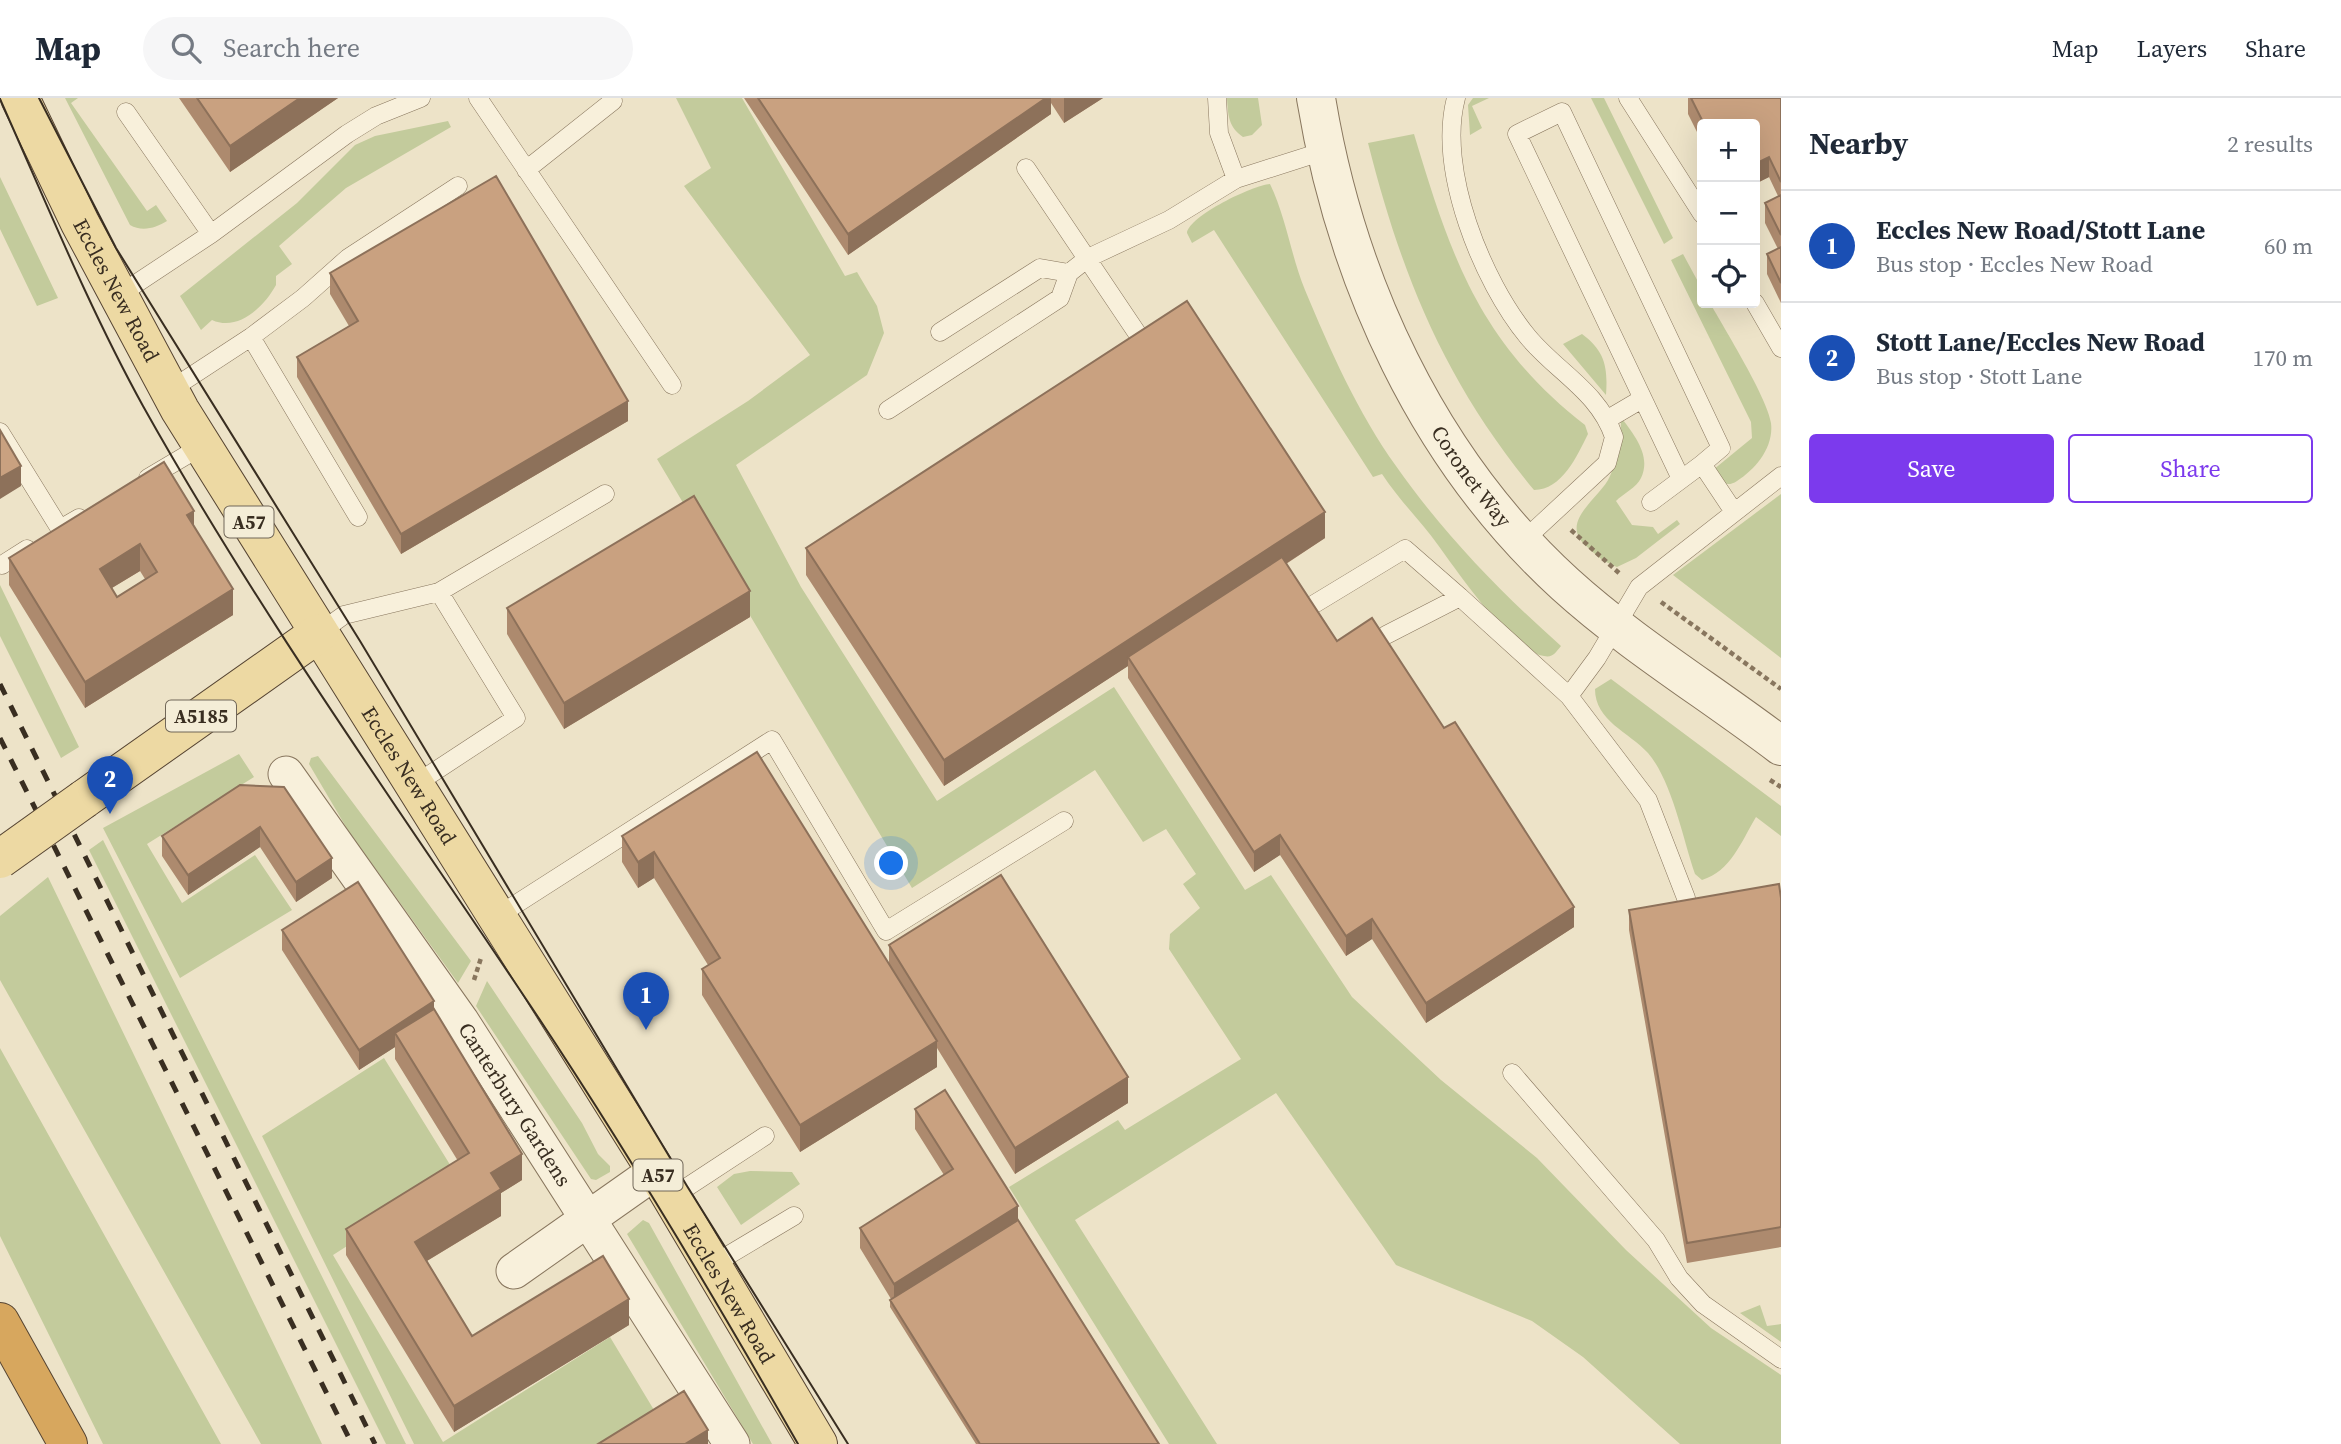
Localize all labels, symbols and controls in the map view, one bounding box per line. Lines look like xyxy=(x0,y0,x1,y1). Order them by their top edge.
search box xyxy=(143,17,633,80)
text: Map xyxy=(35,26,101,71)
icon: search xyxy=(167,29,205,67)
text: Search here xyxy=(223,30,360,66)
text: Map xyxy=(2052,32,2099,65)
text: Layers xyxy=(2137,32,2207,65)
text: Share xyxy=(2245,32,2306,65)
map controls xyxy=(1697,119,1760,308)
button: + xyxy=(1697,119,1760,182)
text: Nearby xyxy=(1809,123,1908,164)
text: 2 results xyxy=(2227,128,2313,160)
button: − xyxy=(1697,182,1760,245)
text: Eccles New Road/Stott Lane xyxy=(1876,212,2205,248)
street label: Eccles New Road xyxy=(66,213,167,367)
text: 1 xyxy=(1826,230,1838,262)
text: 60 m xyxy=(2264,230,2313,262)
button: locate xyxy=(1697,245,1760,308)
text: Bus stop · Eccles New Road xyxy=(1876,248,2153,280)
text: Stott Lane/Eccles New Road xyxy=(1876,324,2205,360)
text: 2 xyxy=(1826,342,1838,374)
text: 170 m xyxy=(2252,342,2313,374)
text: Bus stop · Stott Lane xyxy=(1876,360,2083,392)
street label: Coronet Way xyxy=(1425,420,1518,533)
button: Save xyxy=(1809,434,2054,503)
button: Share xyxy=(2068,434,2313,503)
road number: A57 xyxy=(224,506,274,538)
road number: A5185 xyxy=(166,701,236,732)
street label: Eccles New Road xyxy=(355,701,463,850)
pin: 2 xyxy=(87,756,133,814)
your location xyxy=(874,846,908,880)
pin: 1 xyxy=(623,972,669,1030)
street label: Canterbury Gardens xyxy=(452,1017,578,1192)
road number: A57 xyxy=(634,1160,682,1190)
street label: Eccles New Road xyxy=(676,1218,782,1369)

